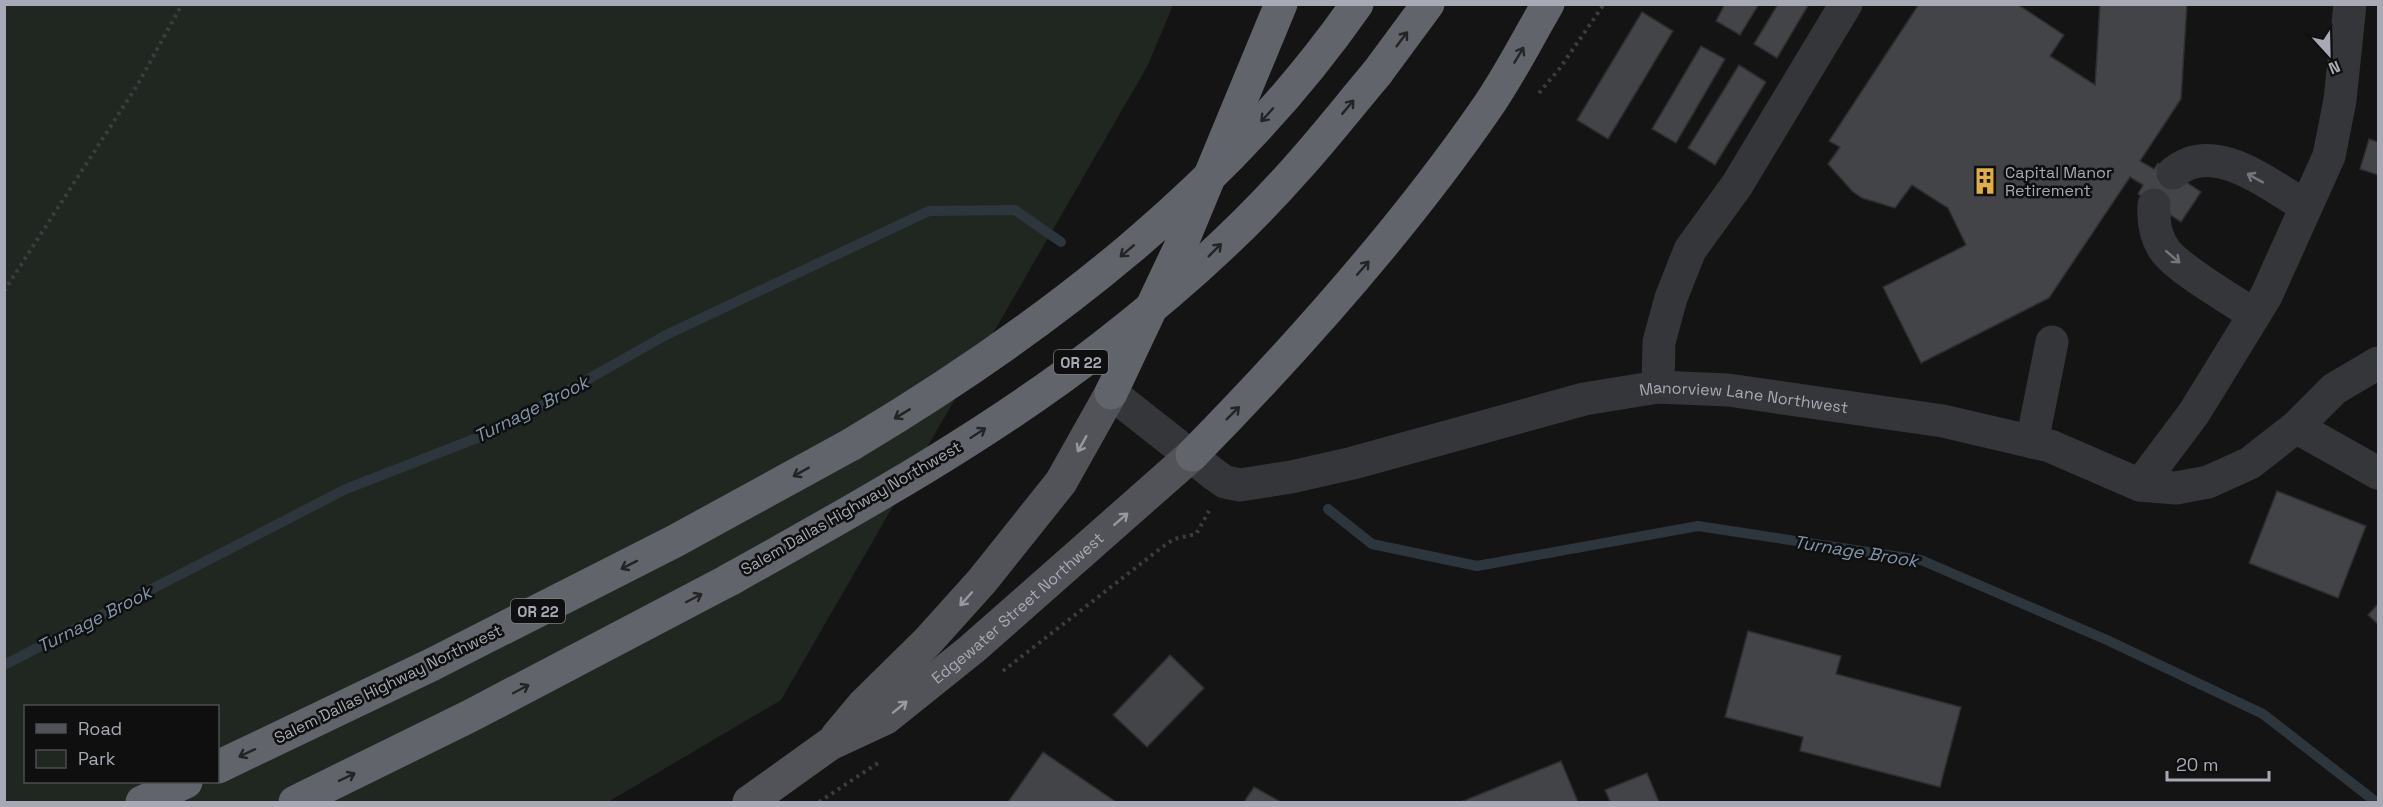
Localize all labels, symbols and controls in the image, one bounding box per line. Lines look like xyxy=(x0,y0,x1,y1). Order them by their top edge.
north arrow xyxy=(2299,24,2359,84)
one-way arrow xyxy=(1396,31,1409,47)
one-way arrow xyxy=(1513,47,1525,64)
text: N xyxy=(2326,56,2343,79)
one-way arrow xyxy=(1341,100,1355,115)
one-way arrow xyxy=(1260,107,1274,122)
place label: Capital Manor Retirement xyxy=(2005,162,2112,201)
building icon: Capital Manor Retirement xyxy=(1970,166,2000,196)
one-way arrow xyxy=(2247,171,2264,183)
one-way arrow xyxy=(1208,242,1222,257)
one-way arrow xyxy=(1119,244,1135,257)
one-way arrow xyxy=(2165,250,2180,264)
one-way arrow xyxy=(1356,260,1369,276)
road number: OR 22 xyxy=(1054,350,1108,374)
water label: Turnage Brook xyxy=(470,369,594,448)
street label: Manorview Lane Northwest xyxy=(1638,376,1850,418)
one-way arrow xyxy=(1226,406,1240,421)
one-way arrow xyxy=(894,409,911,421)
one-way arrow xyxy=(969,427,986,439)
one-way arrow xyxy=(1076,434,1087,452)
street label: Salem Dallas Highway Northwest xyxy=(737,436,965,580)
one-way arrow xyxy=(793,466,810,478)
one-way arrow xyxy=(1113,512,1128,526)
street label: Edgewater Street Northwest xyxy=(927,527,1108,688)
water label: Turnage Brook xyxy=(1792,530,1922,573)
one-way arrow xyxy=(621,559,639,571)
water label: Turnage Brook xyxy=(33,579,157,658)
one-way arrow xyxy=(685,592,703,604)
one-way arrow xyxy=(959,592,973,607)
road number: OR 22 xyxy=(511,599,565,623)
street label: Salem Dallas Highway Northwest xyxy=(271,620,505,748)
one-way arrow xyxy=(512,683,530,694)
one-way arrow xyxy=(892,700,908,713)
legend xyxy=(24,705,219,783)
text: Road xyxy=(78,717,122,740)
scale bar xyxy=(2167,744,2269,782)
text: Park xyxy=(78,747,116,770)
one-way arrow xyxy=(239,747,257,759)
text: 20 m xyxy=(2176,753,2219,776)
one-way arrow xyxy=(338,770,356,782)

